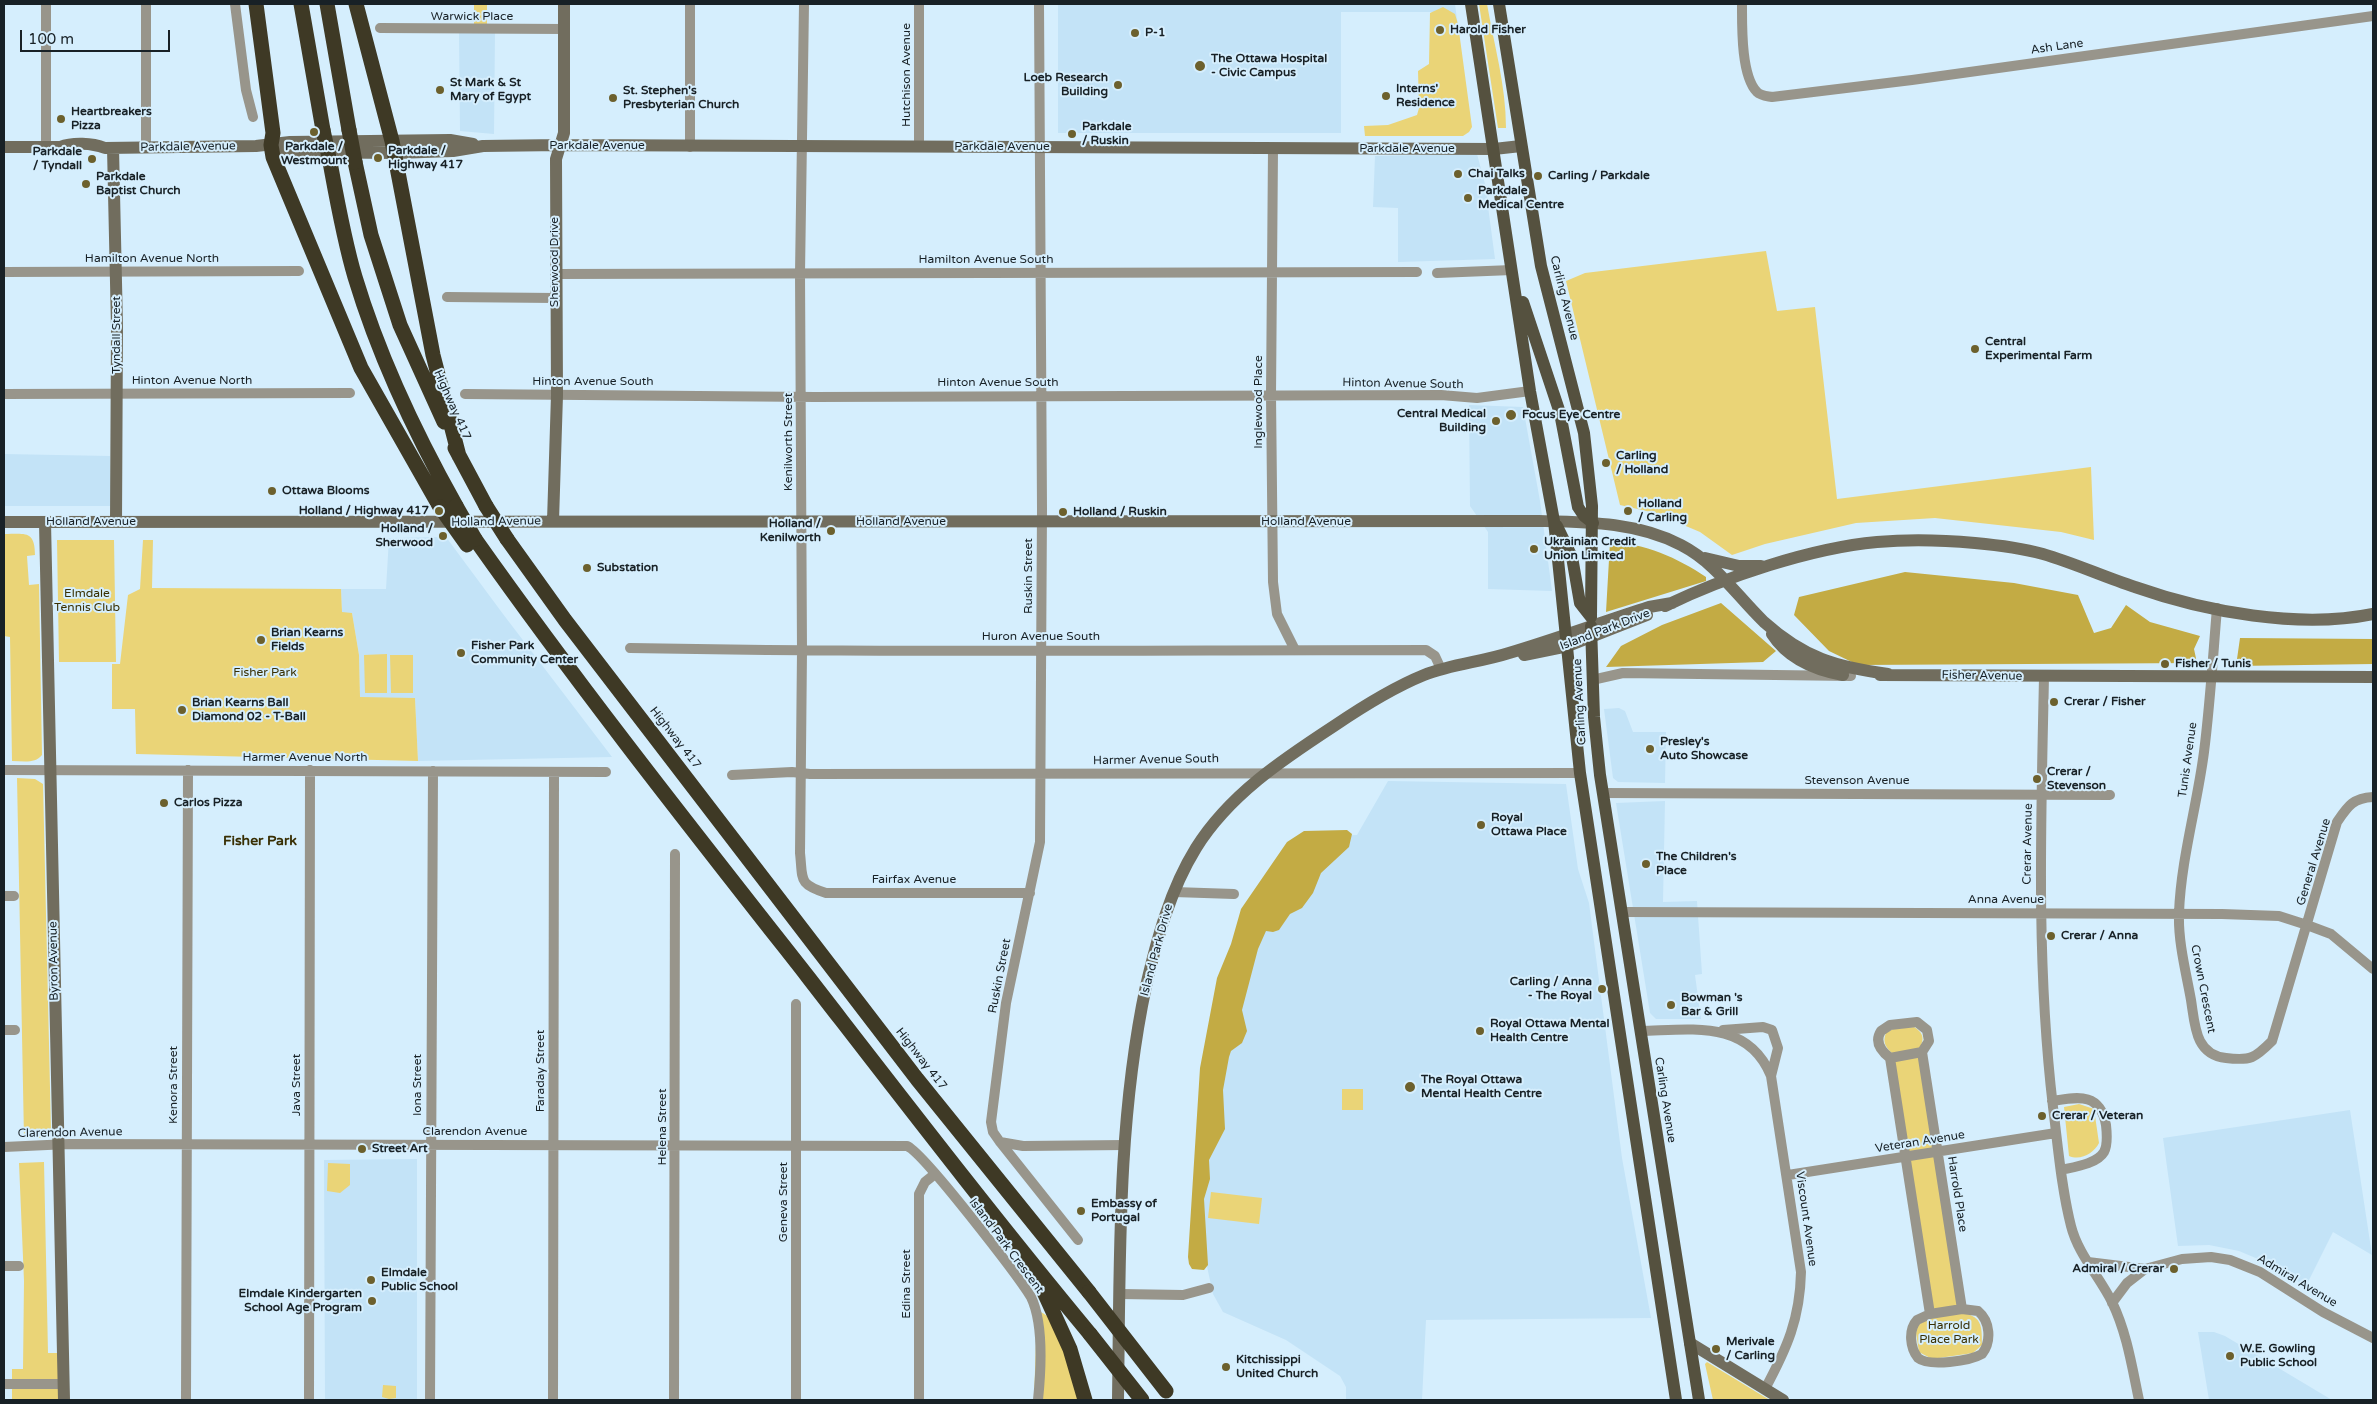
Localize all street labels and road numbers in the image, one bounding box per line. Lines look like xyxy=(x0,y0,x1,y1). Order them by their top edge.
street label: Warwick Place xyxy=(431,10,513,24)
street label: Hutchison Avenue xyxy=(900,23,914,127)
street label: Ash Lane xyxy=(2030,36,2084,58)
street label: Parkdale Avenue xyxy=(140,139,236,155)
street label: Parkdale Avenue xyxy=(549,139,645,153)
street label: Parkdale Avenue xyxy=(954,140,1050,154)
street label: Parkdale Avenue xyxy=(1359,142,1455,156)
street label: Sherwood Drive xyxy=(548,217,562,307)
street label: Hamilton Avenue North xyxy=(85,252,219,266)
street label: Hamilton Avenue South xyxy=(919,253,1053,267)
street label: Carling Avenue xyxy=(1547,254,1581,342)
street label: Tyndall Street xyxy=(110,296,124,374)
street label: Inglewood Place xyxy=(1252,355,1266,449)
street label: Highway 417 xyxy=(430,368,474,442)
street label: Hinton Avenue North xyxy=(132,374,252,388)
street label: Hinton Avenue South xyxy=(532,375,654,389)
street label: Hinton Avenue South xyxy=(937,376,1059,390)
street label: Hinton Avenue South xyxy=(1342,376,1464,392)
street label: Kenilworth Street xyxy=(782,393,796,491)
street label: Holland Avenue xyxy=(451,514,541,530)
street label: Holland Avenue xyxy=(46,515,136,529)
street label: Holland Avenue xyxy=(856,515,946,529)
street label: Holland Avenue xyxy=(1261,515,1351,529)
street label: Ruskin Street xyxy=(1022,538,1036,614)
street label: Island Park Drive xyxy=(1558,606,1652,654)
street label: Huron Avenue South xyxy=(982,630,1100,644)
street label: Carling Avenue xyxy=(1571,658,1589,746)
street label: Fisher Avenue xyxy=(1942,668,2022,684)
street label: Highway 417 xyxy=(646,704,704,772)
street label: Tunis Avenue xyxy=(2176,721,2200,799)
street label: Harmer Avenue North xyxy=(242,751,368,765)
street label: Harmer Avenue South xyxy=(1093,752,1219,768)
street label: Stevenson Avenue xyxy=(1804,774,1910,788)
street label: Crerar Avenue xyxy=(2020,803,2036,885)
street label: General Avenue xyxy=(2294,817,2334,907)
street label: Fairfax Avenue xyxy=(872,873,956,887)
street label: Anna Avenue xyxy=(1968,893,2044,907)
street label: Island Park Drive xyxy=(1138,902,1176,998)
street label: Byron Avenue xyxy=(46,921,62,1001)
street label: Ruskin Street xyxy=(986,937,1014,1015)
street label: Crown Crescent xyxy=(2187,943,2219,1035)
street label: Highway 417 xyxy=(892,1025,950,1093)
street label: Faraday Street xyxy=(534,1030,548,1112)
street label: Kenora Street xyxy=(167,1046,181,1124)
street label: Java Street xyxy=(290,1054,304,1116)
street label: Iona Street xyxy=(411,1054,425,1116)
street label: Carling Avenue xyxy=(1651,1056,1679,1144)
street label: Helena Street xyxy=(656,1089,670,1165)
street label: Clarendon Avenue xyxy=(17,1125,123,1141)
street label: Clarendon Avenue xyxy=(423,1125,527,1139)
street label: Veteran Avenue xyxy=(1874,1128,1966,1156)
street label: Harrold Place xyxy=(1944,1155,1970,1233)
street label: Geneva Street xyxy=(777,1162,791,1242)
street label: Viscount Avenue xyxy=(1792,1171,1820,1267)
street label: Island Park Crescent xyxy=(965,1195,1047,1297)
street label: Edina Street xyxy=(900,1249,914,1319)
street label: Admiral Avenue xyxy=(2254,1251,2340,1311)

